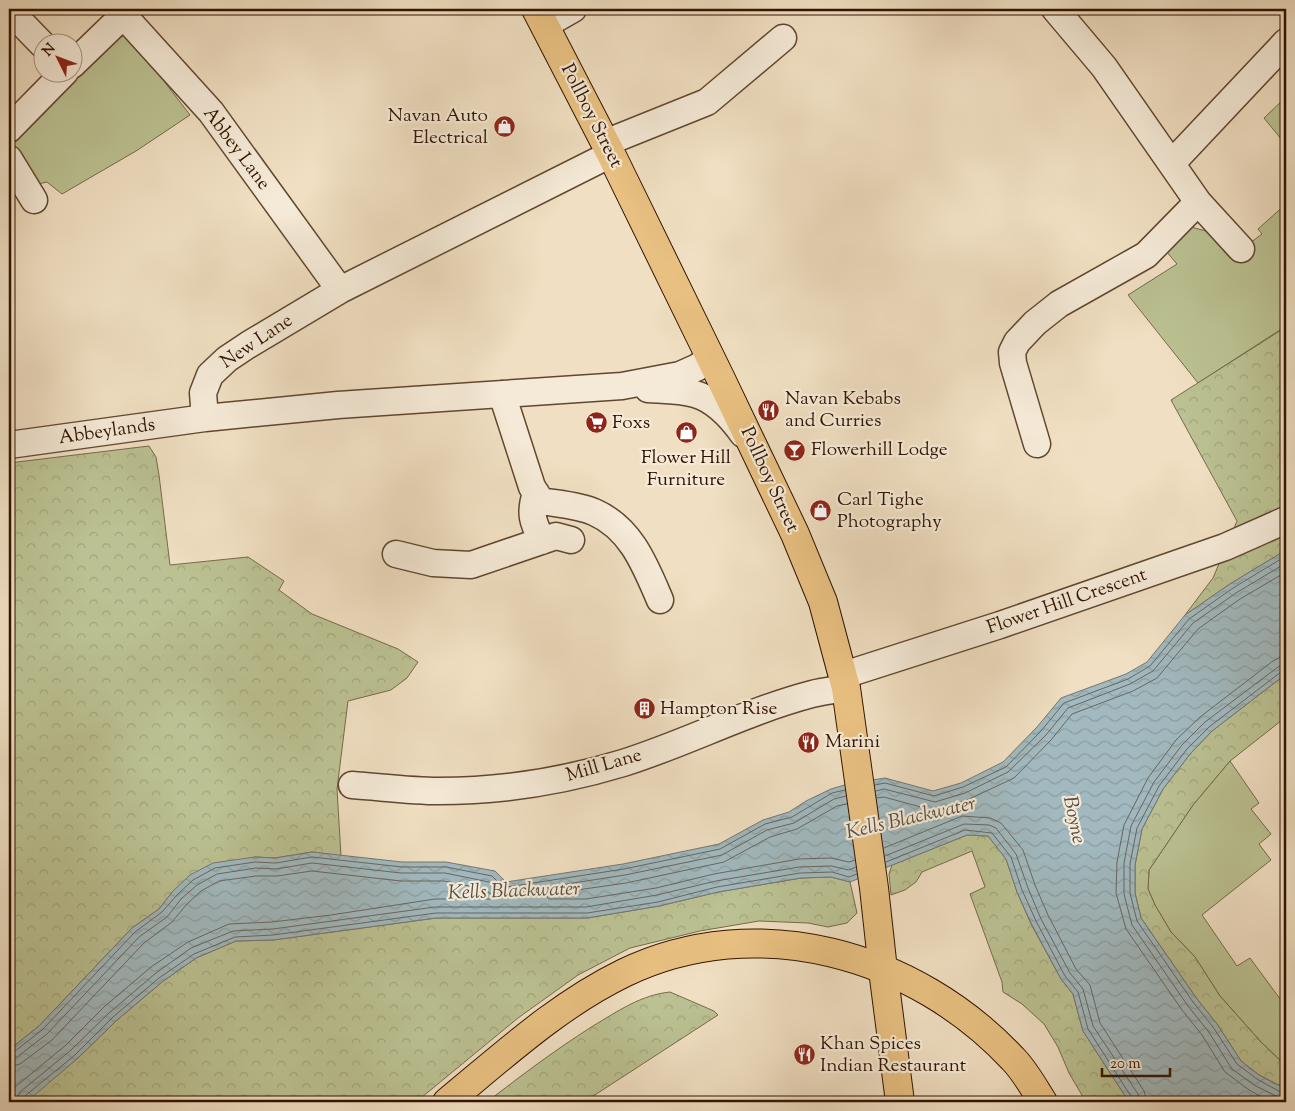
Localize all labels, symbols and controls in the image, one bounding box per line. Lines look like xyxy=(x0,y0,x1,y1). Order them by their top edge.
north arrow xyxy=(32,32,82,82)
text: N xyxy=(39,40,61,61)
street label: Pollboy Street xyxy=(553,59,629,173)
street label: Abbey Lane xyxy=(196,102,276,196)
place label: Navan Auto Electrical xyxy=(388,103,488,152)
shop icon: Navan Auto Electrical xyxy=(492,115,516,139)
street label: New Lane xyxy=(216,308,299,376)
place label: Navan Kebabs and Curries xyxy=(785,386,901,435)
restaurant icon: Navan Kebabs and Curries xyxy=(757,398,781,422)
place label: Foxs xyxy=(612,410,650,437)
supermarket icon: Foxs xyxy=(584,411,608,435)
street label: Abbeylands xyxy=(57,412,157,452)
shop icon: Flower Hill Furniture xyxy=(674,420,698,444)
street label: Pollboy Street xyxy=(733,423,805,538)
place label: Flowerhill Lodge xyxy=(811,437,948,464)
bar icon: Flowerhill Lodge xyxy=(783,438,807,462)
place label: Flower Hill Furniture xyxy=(641,445,731,494)
place label: Carl Tighe Photography xyxy=(837,487,942,536)
shop icon: Carl Tighe Photography xyxy=(809,499,833,523)
street label: Flower Hill Crescent xyxy=(983,562,1151,642)
place label: Hampton Rise xyxy=(660,696,777,723)
building icon: Hampton Rise xyxy=(632,697,656,721)
place label: Marini xyxy=(825,729,880,756)
restaurant icon: Marini xyxy=(797,730,821,754)
street label: Mill Lane xyxy=(563,742,645,790)
water label: Kells Blackwater xyxy=(843,790,979,848)
water label: Boyne xyxy=(1054,794,1092,846)
water label: Kells Blackwater xyxy=(447,875,581,909)
place label: Khan Spices Indian Restaurant xyxy=(820,1031,967,1080)
restaurant icon: Khan Spices Indian Restaurant xyxy=(792,1043,816,1067)
scale bar xyxy=(1102,1046,1170,1078)
text: 20 m xyxy=(1110,1054,1141,1075)

